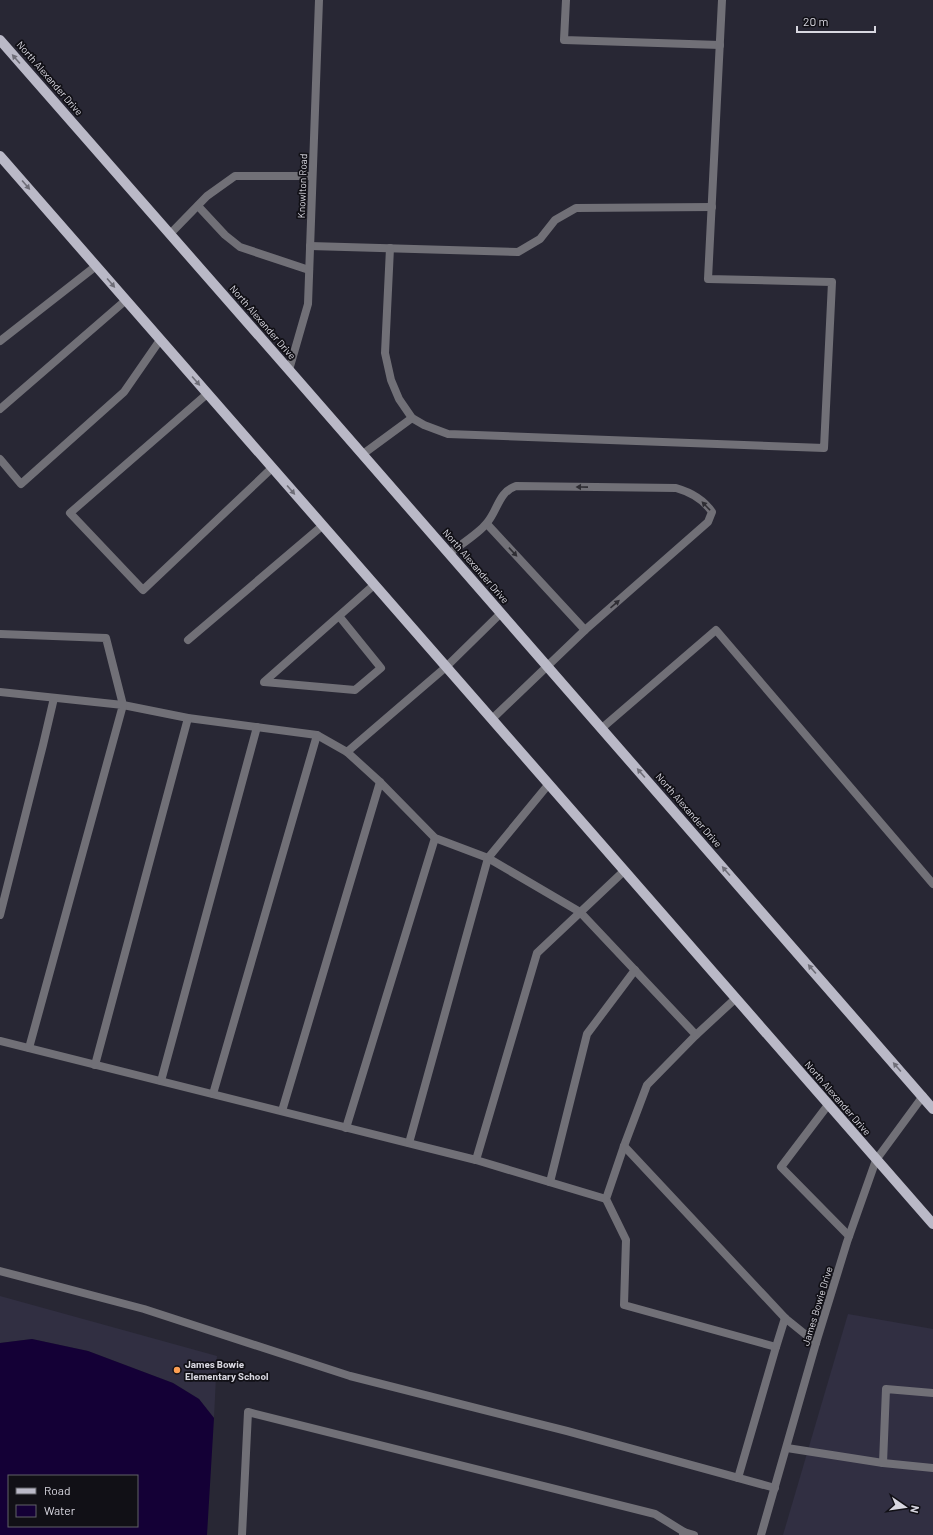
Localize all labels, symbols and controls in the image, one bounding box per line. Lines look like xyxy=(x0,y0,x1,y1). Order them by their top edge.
scale bar xyxy=(797,8,875,34)
text: 20 m xyxy=(803,14,829,28)
street label: North Alexander Drive xyxy=(14,38,86,118)
one-way arrow xyxy=(12,53,21,64)
street label: Knowlton Road xyxy=(295,153,309,219)
one-way arrow xyxy=(21,180,30,190)
one-way arrow xyxy=(106,278,116,288)
street label: North Alexander Drive xyxy=(227,282,299,362)
one-way arrow xyxy=(192,376,201,386)
one-way arrow xyxy=(576,483,588,490)
one-way arrow xyxy=(287,484,296,495)
one-way arrow xyxy=(702,501,711,511)
street label: North Alexander Drive xyxy=(440,526,512,606)
one-way arrow xyxy=(508,548,517,557)
one-way arrow xyxy=(609,600,620,609)
one-way arrow xyxy=(636,768,646,778)
street label: North Alexander Drive xyxy=(653,770,725,850)
one-way arrow xyxy=(722,866,731,876)
one-way arrow xyxy=(807,964,816,974)
street label: North Alexander Drive xyxy=(802,1058,874,1138)
one-way arrow xyxy=(892,1062,901,1072)
street label: James Bowie Drive xyxy=(799,1265,835,1347)
place label: James Bowie Elementary School xyxy=(185,1358,268,1382)
marker: James Bowie Elementary School xyxy=(172,1365,182,1375)
legend xyxy=(8,1475,138,1527)
text: Road xyxy=(44,1483,71,1497)
north arrow xyxy=(885,1487,925,1527)
text: Water xyxy=(44,1503,76,1517)
text: N xyxy=(908,1504,922,1514)

